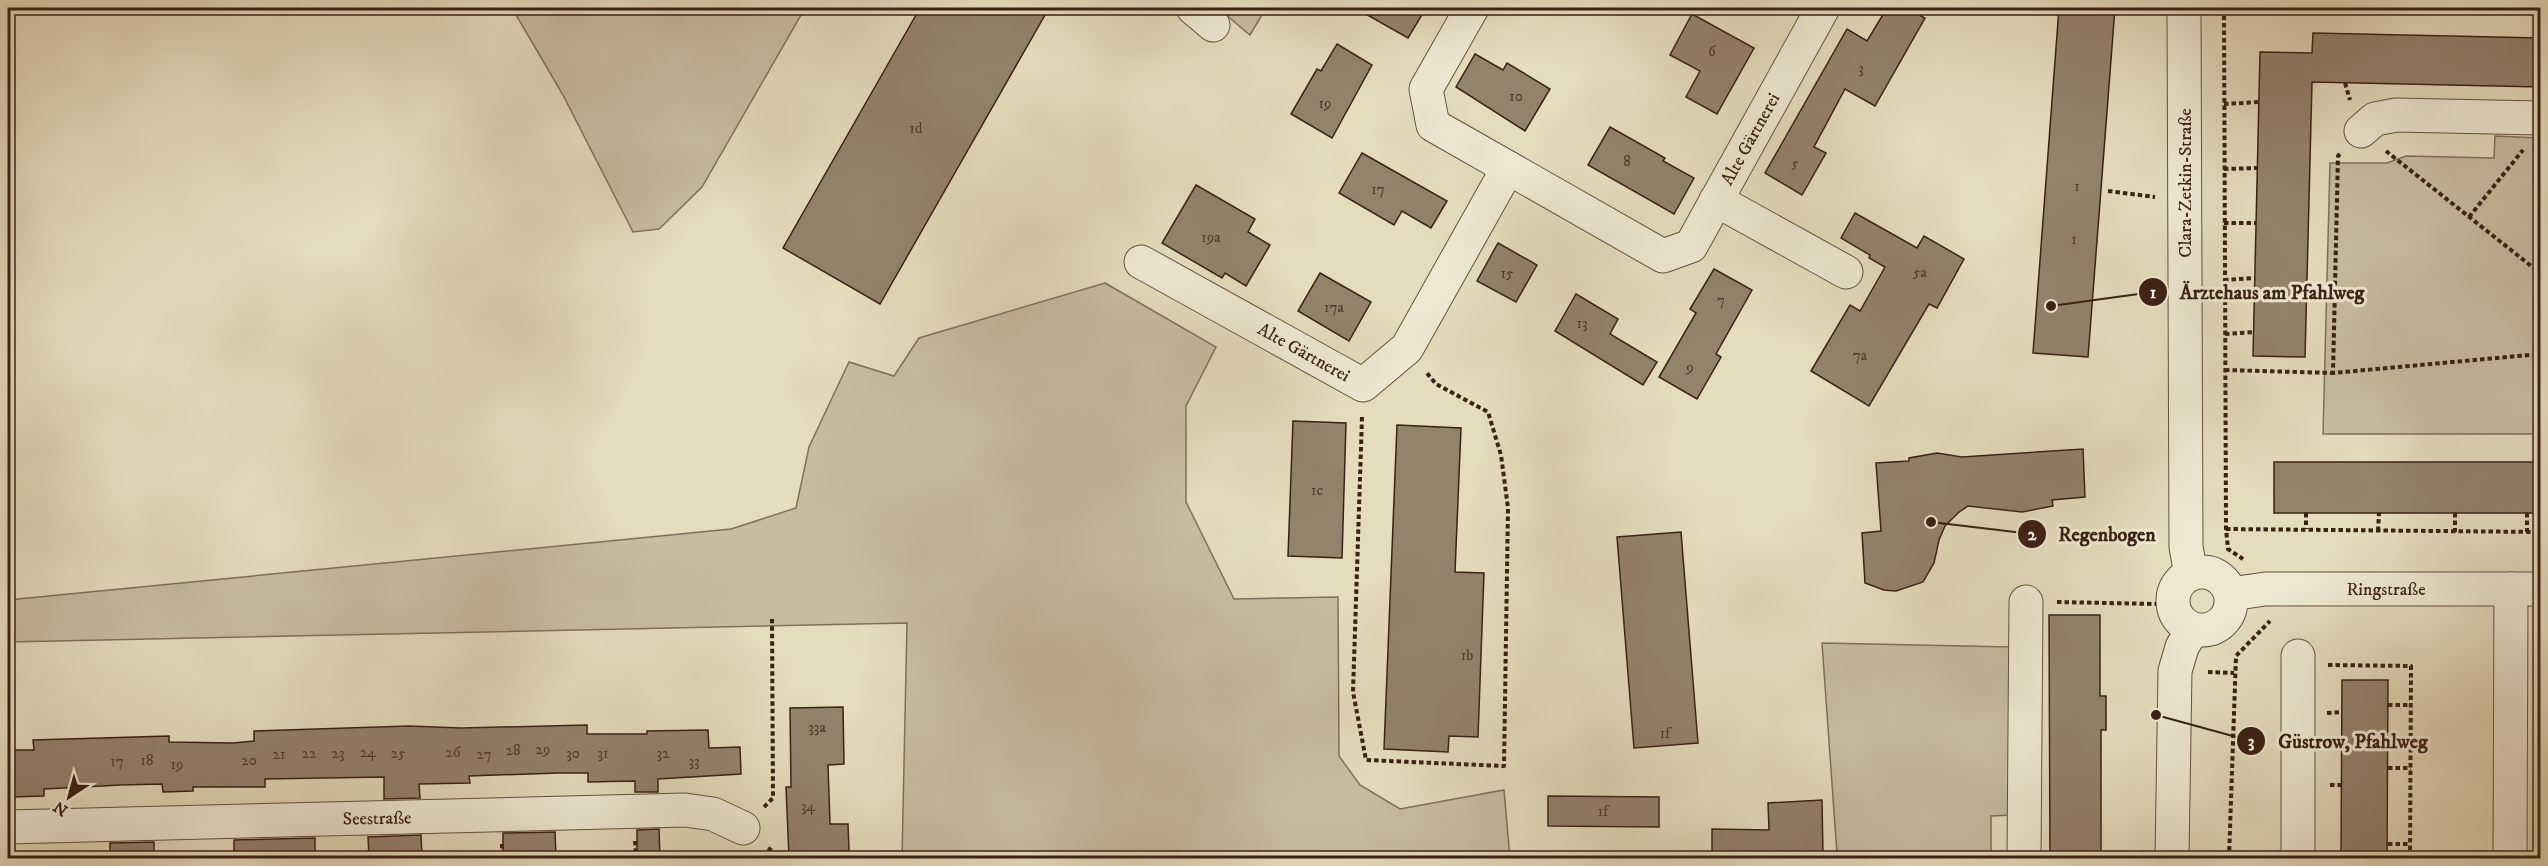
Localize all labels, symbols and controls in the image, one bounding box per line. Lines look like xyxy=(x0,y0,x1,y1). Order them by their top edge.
house number: 6 xyxy=(1708,42,1717,61)
house number: 3 xyxy=(1858,59,1864,78)
house number: 10 xyxy=(1509,87,1523,106)
street label: Alte Gärtnerei xyxy=(1716,89,1785,189)
house number: 19 xyxy=(1319,94,1331,113)
street label: Clara-Zetkin-Straße xyxy=(2175,108,2197,258)
house number: 1d xyxy=(910,119,923,138)
house number: 8 xyxy=(1623,152,1631,171)
house number: 5 xyxy=(1791,154,1799,173)
house number: 1 xyxy=(2074,177,2080,196)
house number: 17 xyxy=(1371,180,1385,199)
house number: 19a xyxy=(1201,228,1221,247)
house number: 1 xyxy=(2071,230,2077,249)
house number: 5a xyxy=(1913,263,1928,282)
house number: 15 xyxy=(1501,264,1514,283)
callout: Ärztehaus am Pfahlweg xyxy=(2138,273,2376,311)
text: Ärztehaus am Pfahlweg xyxy=(2179,280,2366,306)
text: 1 xyxy=(2150,282,2157,304)
house number: 7 xyxy=(1717,291,1725,310)
house number: 17a xyxy=(1324,298,1345,317)
house number: 13 xyxy=(1576,314,1588,333)
street label: Alte Gärtnerei xyxy=(1254,318,1354,387)
house number: 7a xyxy=(1853,346,1868,365)
house number: 9 xyxy=(1685,358,1694,377)
house number: 1c xyxy=(1311,481,1324,500)
callout: Regenbogen xyxy=(2017,515,2168,553)
text: Regenbogen xyxy=(2058,523,2156,548)
text: 2 xyxy=(2028,524,2038,546)
street label: Ringstraße xyxy=(2346,579,2426,601)
house number: 1b xyxy=(1461,646,1473,665)
house number: 33a xyxy=(808,718,826,737)
callout: Güstrow, Pfahlweg xyxy=(2236,722,2440,760)
house number: 1f xyxy=(1660,724,1672,743)
text: Güstrow, Pfahlweg xyxy=(2278,730,2429,755)
text: 3 xyxy=(2248,731,2255,753)
house number: 29 xyxy=(536,740,550,759)
house number: 28 xyxy=(506,741,520,760)
house number: 24 xyxy=(360,743,376,762)
house number: 26 xyxy=(445,743,462,762)
house number: 22 xyxy=(302,744,317,763)
house number: 23 xyxy=(332,744,344,763)
house number: 25 xyxy=(391,744,406,763)
house number: 30 xyxy=(566,744,580,763)
house number: 31 xyxy=(597,744,609,763)
house number: 32 xyxy=(657,744,670,763)
house number: 21 xyxy=(273,745,285,764)
house number: 27 xyxy=(477,745,492,764)
house number: 18 xyxy=(140,751,154,770)
house number: 20 xyxy=(241,751,257,770)
house number: 17 xyxy=(110,752,124,771)
house number: 33 xyxy=(688,752,700,771)
house number: 19 xyxy=(171,755,183,774)
north arrow xyxy=(39,767,99,827)
text: N xyxy=(50,796,72,820)
house number: 34 xyxy=(801,797,815,816)
house number: 1f xyxy=(1598,802,1610,821)
street label: Seestraße xyxy=(342,807,412,831)

